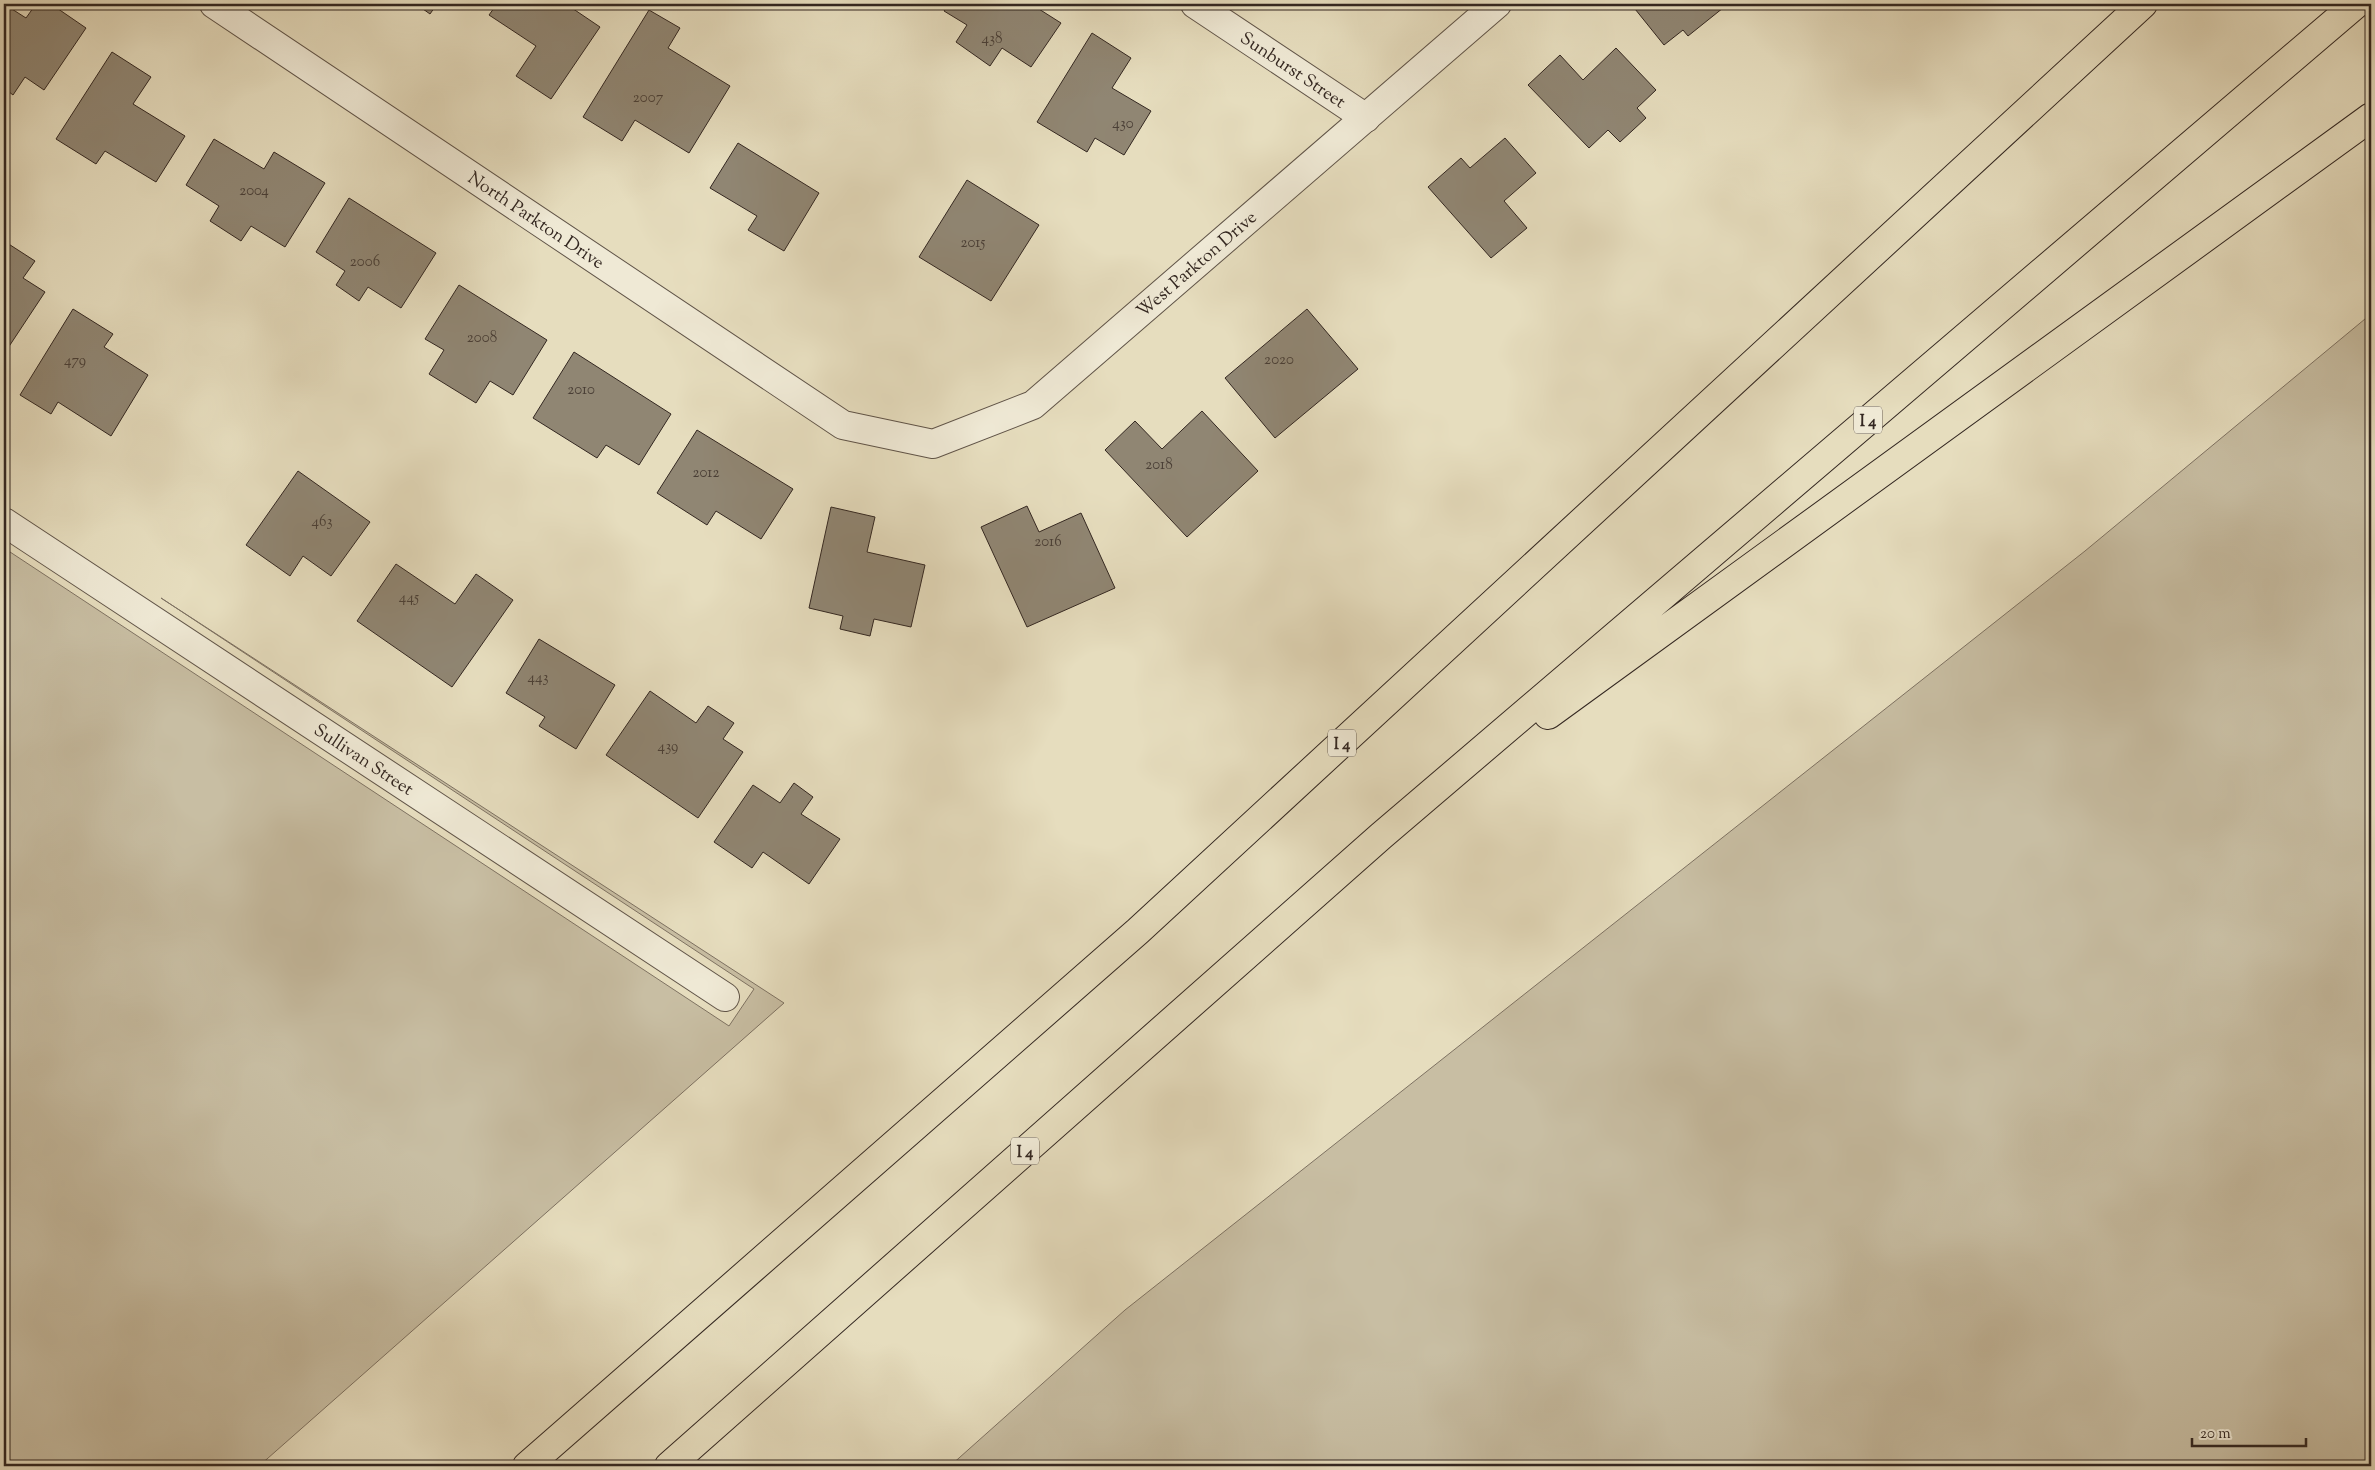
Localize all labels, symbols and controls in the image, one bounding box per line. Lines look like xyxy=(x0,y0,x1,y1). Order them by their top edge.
street label: Sunburst Street xyxy=(1234,26,1350,116)
house number: 438 xyxy=(981,29,1003,50)
house number: 2007 xyxy=(633,88,664,109)
house number: 430 xyxy=(1112,114,1134,135)
street label: North Parkton Drive xyxy=(462,166,609,277)
house number: 2004 xyxy=(239,181,269,202)
street label: West Parkton Drive xyxy=(1132,206,1264,325)
house number: 2015 xyxy=(960,233,986,254)
house number: 2006 xyxy=(350,252,380,273)
house number: 2008 xyxy=(467,328,497,349)
house number: 2020 xyxy=(1264,350,1294,371)
house number: 479 xyxy=(64,351,86,372)
house number: 2010 xyxy=(567,380,595,401)
road number: I 4 xyxy=(1854,406,1882,434)
house number: 2018 xyxy=(1145,455,1173,476)
house number: 2012 xyxy=(693,463,719,484)
house number: 463 xyxy=(312,512,332,533)
house number: 2016 xyxy=(1034,532,1062,553)
house number: 445 xyxy=(399,588,419,609)
house number: 443 xyxy=(527,668,549,689)
street label: Sullivan Street xyxy=(308,718,418,803)
road number: I 4 xyxy=(1328,730,1356,756)
house number: 439 xyxy=(658,737,678,758)
road number: I 4 xyxy=(1011,1138,1039,1164)
scale bar xyxy=(2192,1415,2306,1447)
text: 20 m xyxy=(2200,1424,2231,1445)

